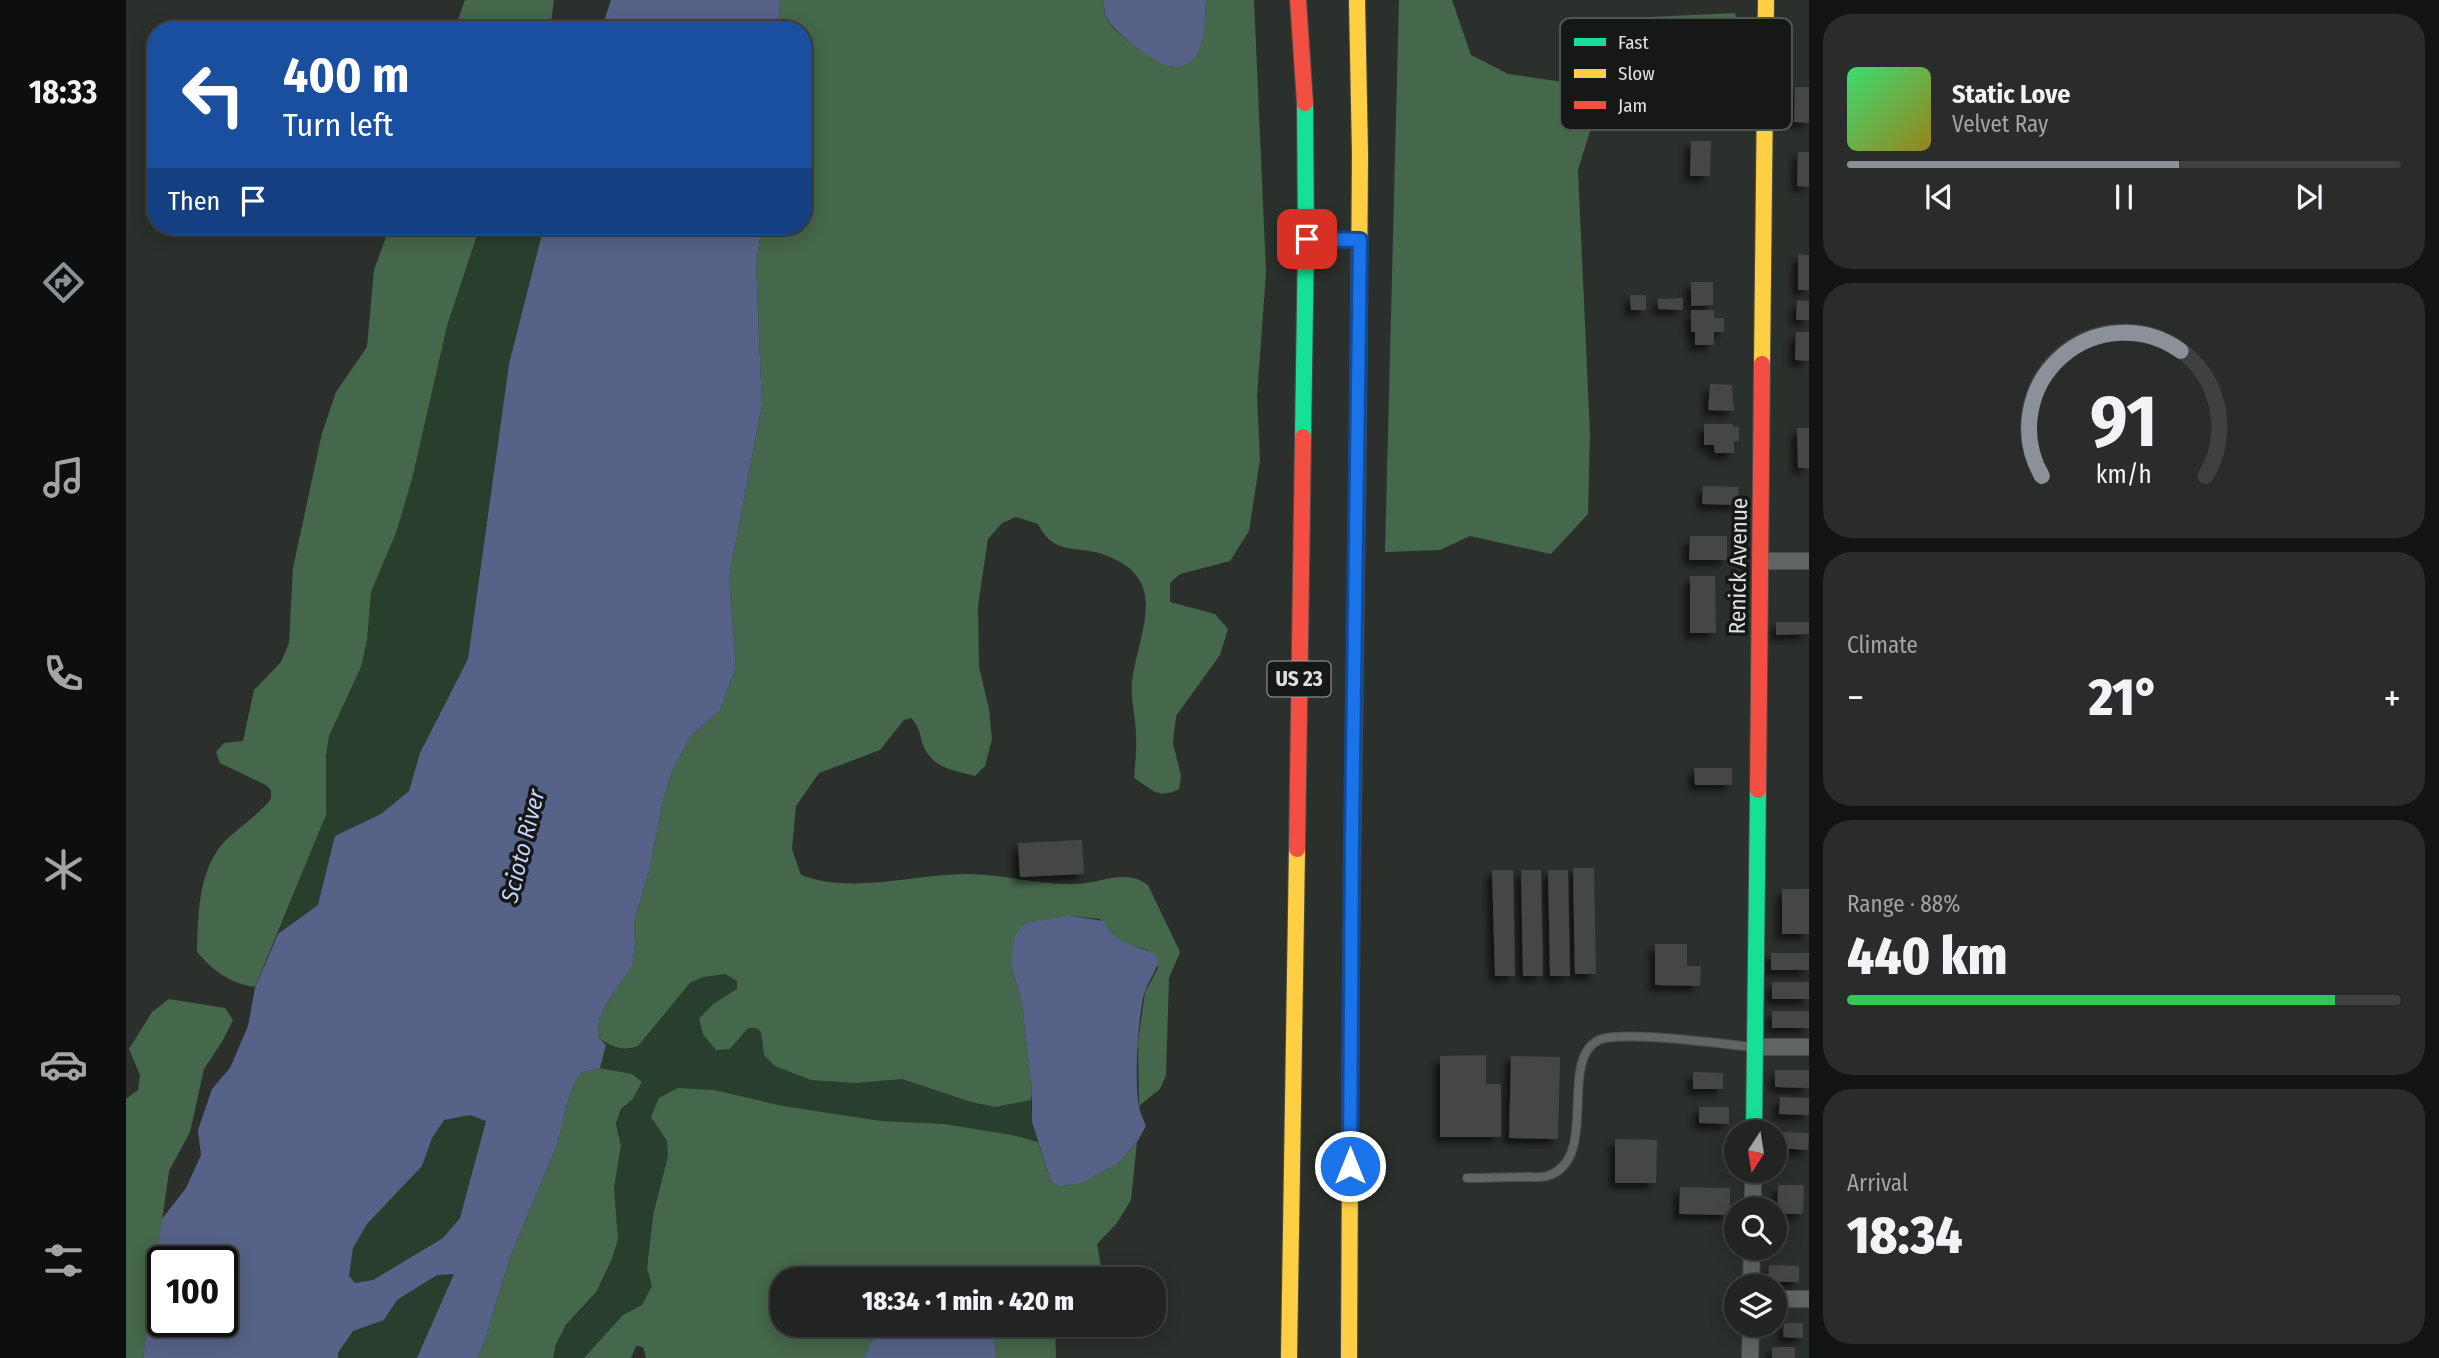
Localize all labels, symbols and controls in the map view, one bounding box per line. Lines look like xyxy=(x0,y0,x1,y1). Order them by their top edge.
legend xyxy=(1560,18,1792,130)
text: Fast xyxy=(1618,31,1649,54)
text: 400 m xyxy=(283,46,409,105)
icon: left xyxy=(168,49,259,140)
text: Slow xyxy=(1618,62,1655,85)
text: 18:33 xyxy=(29,73,97,111)
text: Static Love xyxy=(1952,79,2070,110)
text: Jam xyxy=(1618,94,1647,117)
text: Turn left xyxy=(283,106,393,144)
text: Velvet Ray xyxy=(1952,110,2048,138)
icon: previous xyxy=(1920,178,1958,216)
icon: pause xyxy=(2105,178,2143,216)
icon: next xyxy=(2290,178,2328,216)
icon: arrive xyxy=(234,182,272,220)
text: Then xyxy=(168,186,220,217)
pin xyxy=(1277,209,1337,269)
icon: arrive xyxy=(1288,220,1326,258)
icon: directions xyxy=(39,258,88,307)
text: 91 xyxy=(2090,379,2158,466)
icon: music xyxy=(39,453,88,502)
text: km/h xyxy=(2096,460,2152,490)
street label: Renick Avenue xyxy=(1723,497,1753,635)
text: Climate xyxy=(1847,631,1918,659)
icon: phone xyxy=(39,649,88,698)
road number: US 23 xyxy=(1268,662,1330,696)
text: 21° xyxy=(2089,666,2159,729)
text: − xyxy=(1847,675,1864,721)
text: + xyxy=(2384,675,2401,721)
water label: Scioto River xyxy=(495,786,551,906)
icon: climate xyxy=(39,845,88,894)
text: Range · 88% xyxy=(1847,890,1960,918)
text: 440 km xyxy=(1847,925,2007,988)
icon: car xyxy=(39,1040,88,1089)
north arrow xyxy=(1724,1120,1787,1183)
map controls xyxy=(1724,1120,1787,1337)
position arrow xyxy=(1313,1129,1387,1203)
text: Arrival xyxy=(1847,1169,1908,1197)
button: search xyxy=(1724,1197,1787,1260)
text: 18:34 xyxy=(1847,1204,1963,1267)
icon: filters xyxy=(39,1236,88,1285)
speed limit sign: 100 xyxy=(147,1246,238,1337)
button: layers xyxy=(1724,1274,1787,1337)
text: 18:34 · 1 min · 420 m xyxy=(862,1286,1074,1317)

